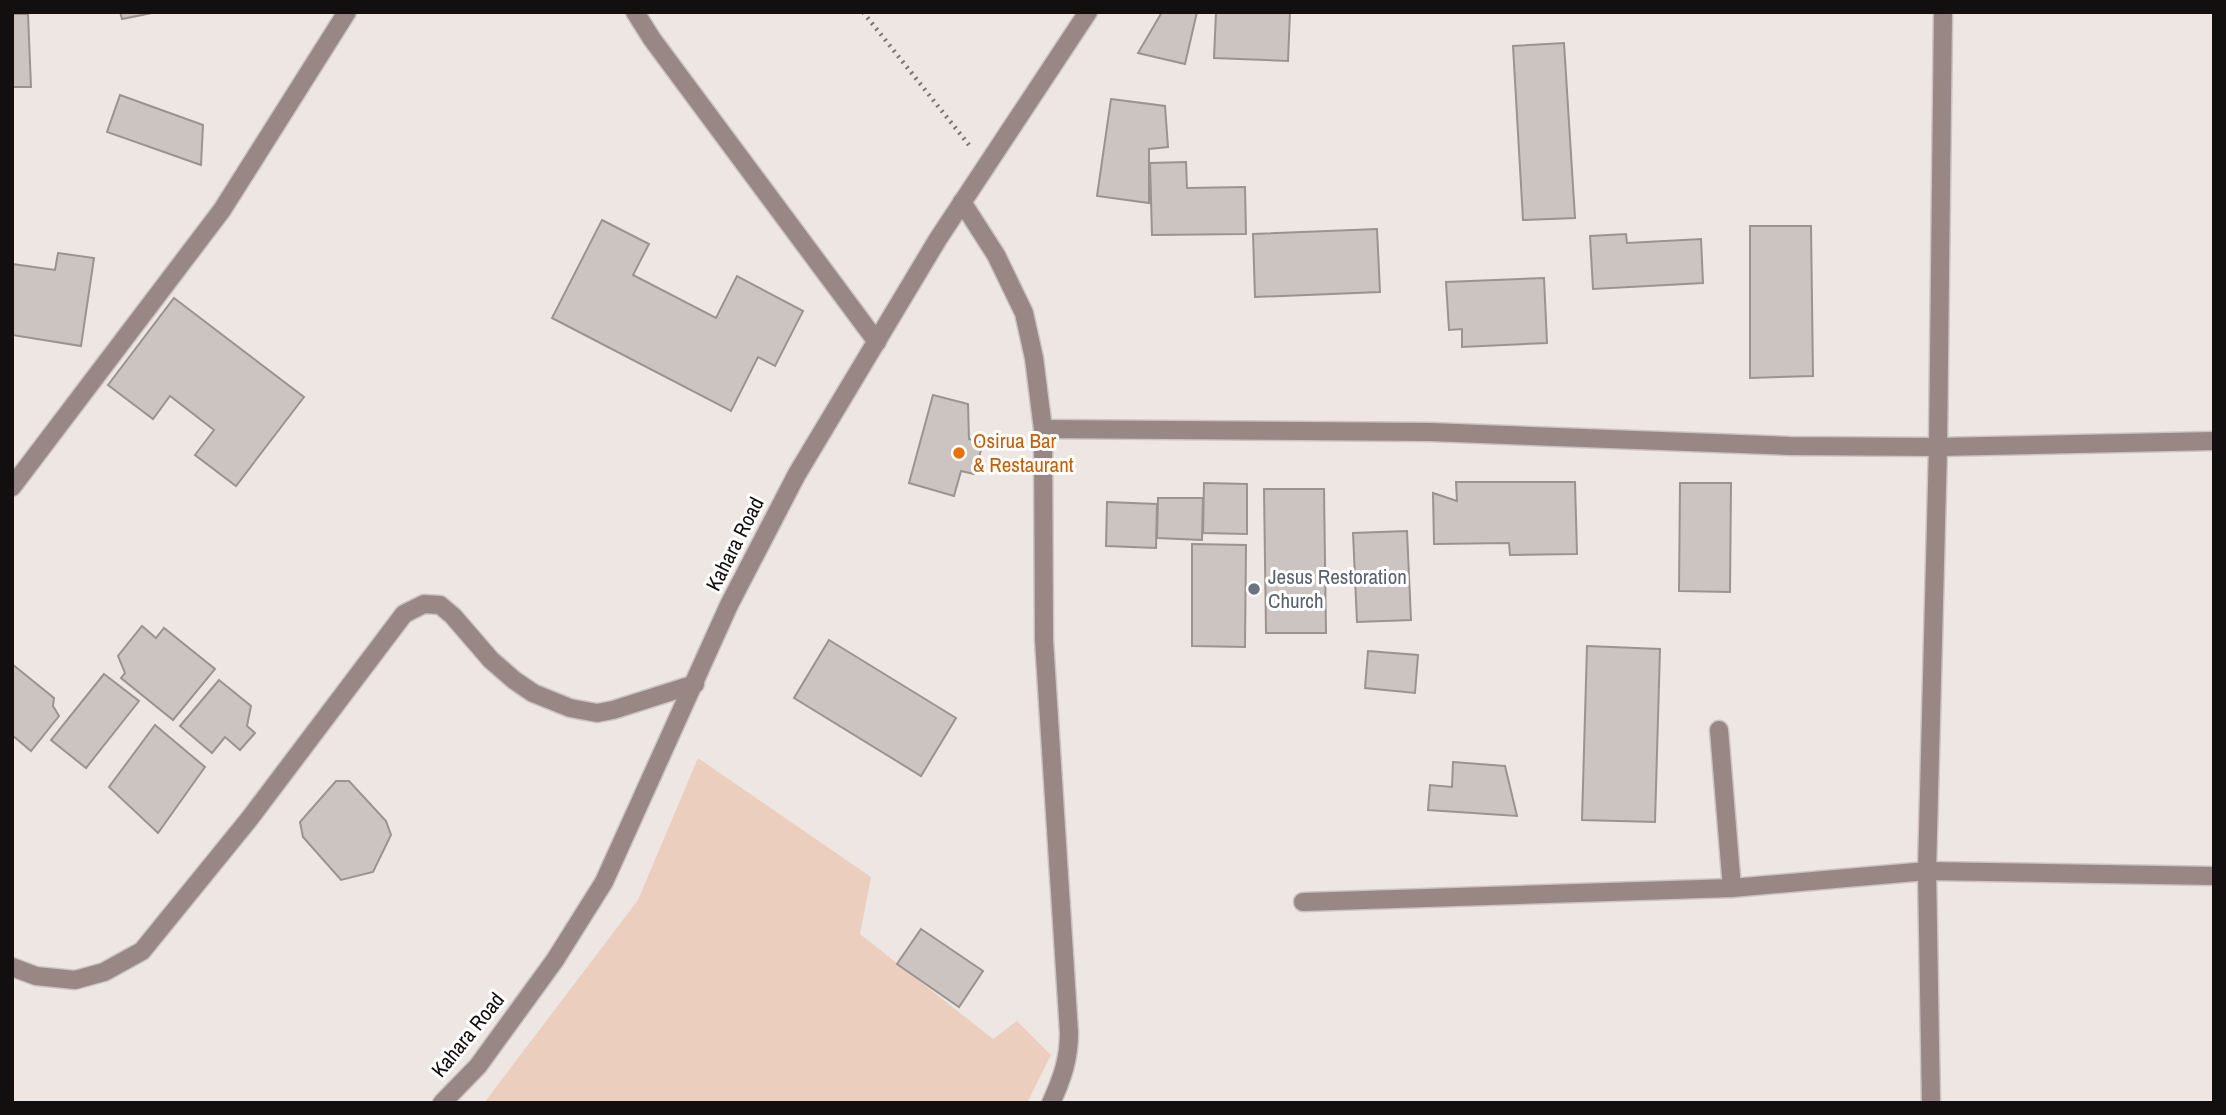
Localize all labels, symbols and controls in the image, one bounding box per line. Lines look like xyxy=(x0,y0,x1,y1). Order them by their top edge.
place label: Osirua Bar & Restaurant xyxy=(973,426,1074,479)
marker: Osirua Bar & Restaurant xyxy=(951,445,967,461)
street label: Kahara Road xyxy=(699,492,771,596)
place label: Jesus Restoration Church xyxy=(1268,562,1407,615)
marker: Jesus Restoration Church xyxy=(1246,581,1262,597)
street label: Kahara Road xyxy=(424,986,511,1083)

